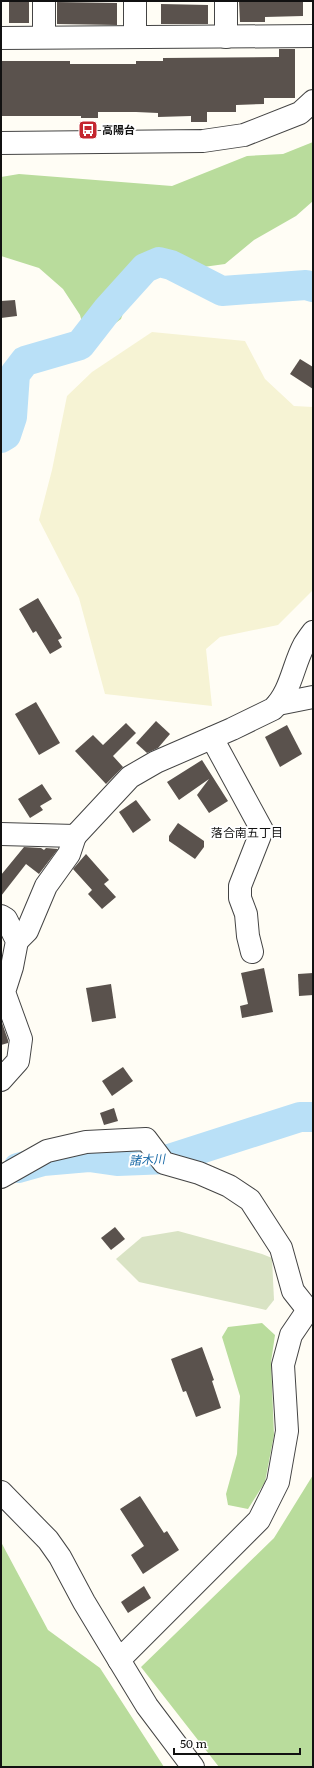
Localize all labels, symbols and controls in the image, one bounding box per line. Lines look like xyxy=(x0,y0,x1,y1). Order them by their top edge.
bus stop icon: 高陽台 xyxy=(77,119,99,141)
place label: 高陽台 xyxy=(102,121,135,137)
district label: 落合南五丁目 xyxy=(211,823,283,841)
water label: 諸木川 xyxy=(128,1149,167,1169)
scale bar xyxy=(174,1730,300,1756)
text: 50 m xyxy=(180,1734,207,1752)

